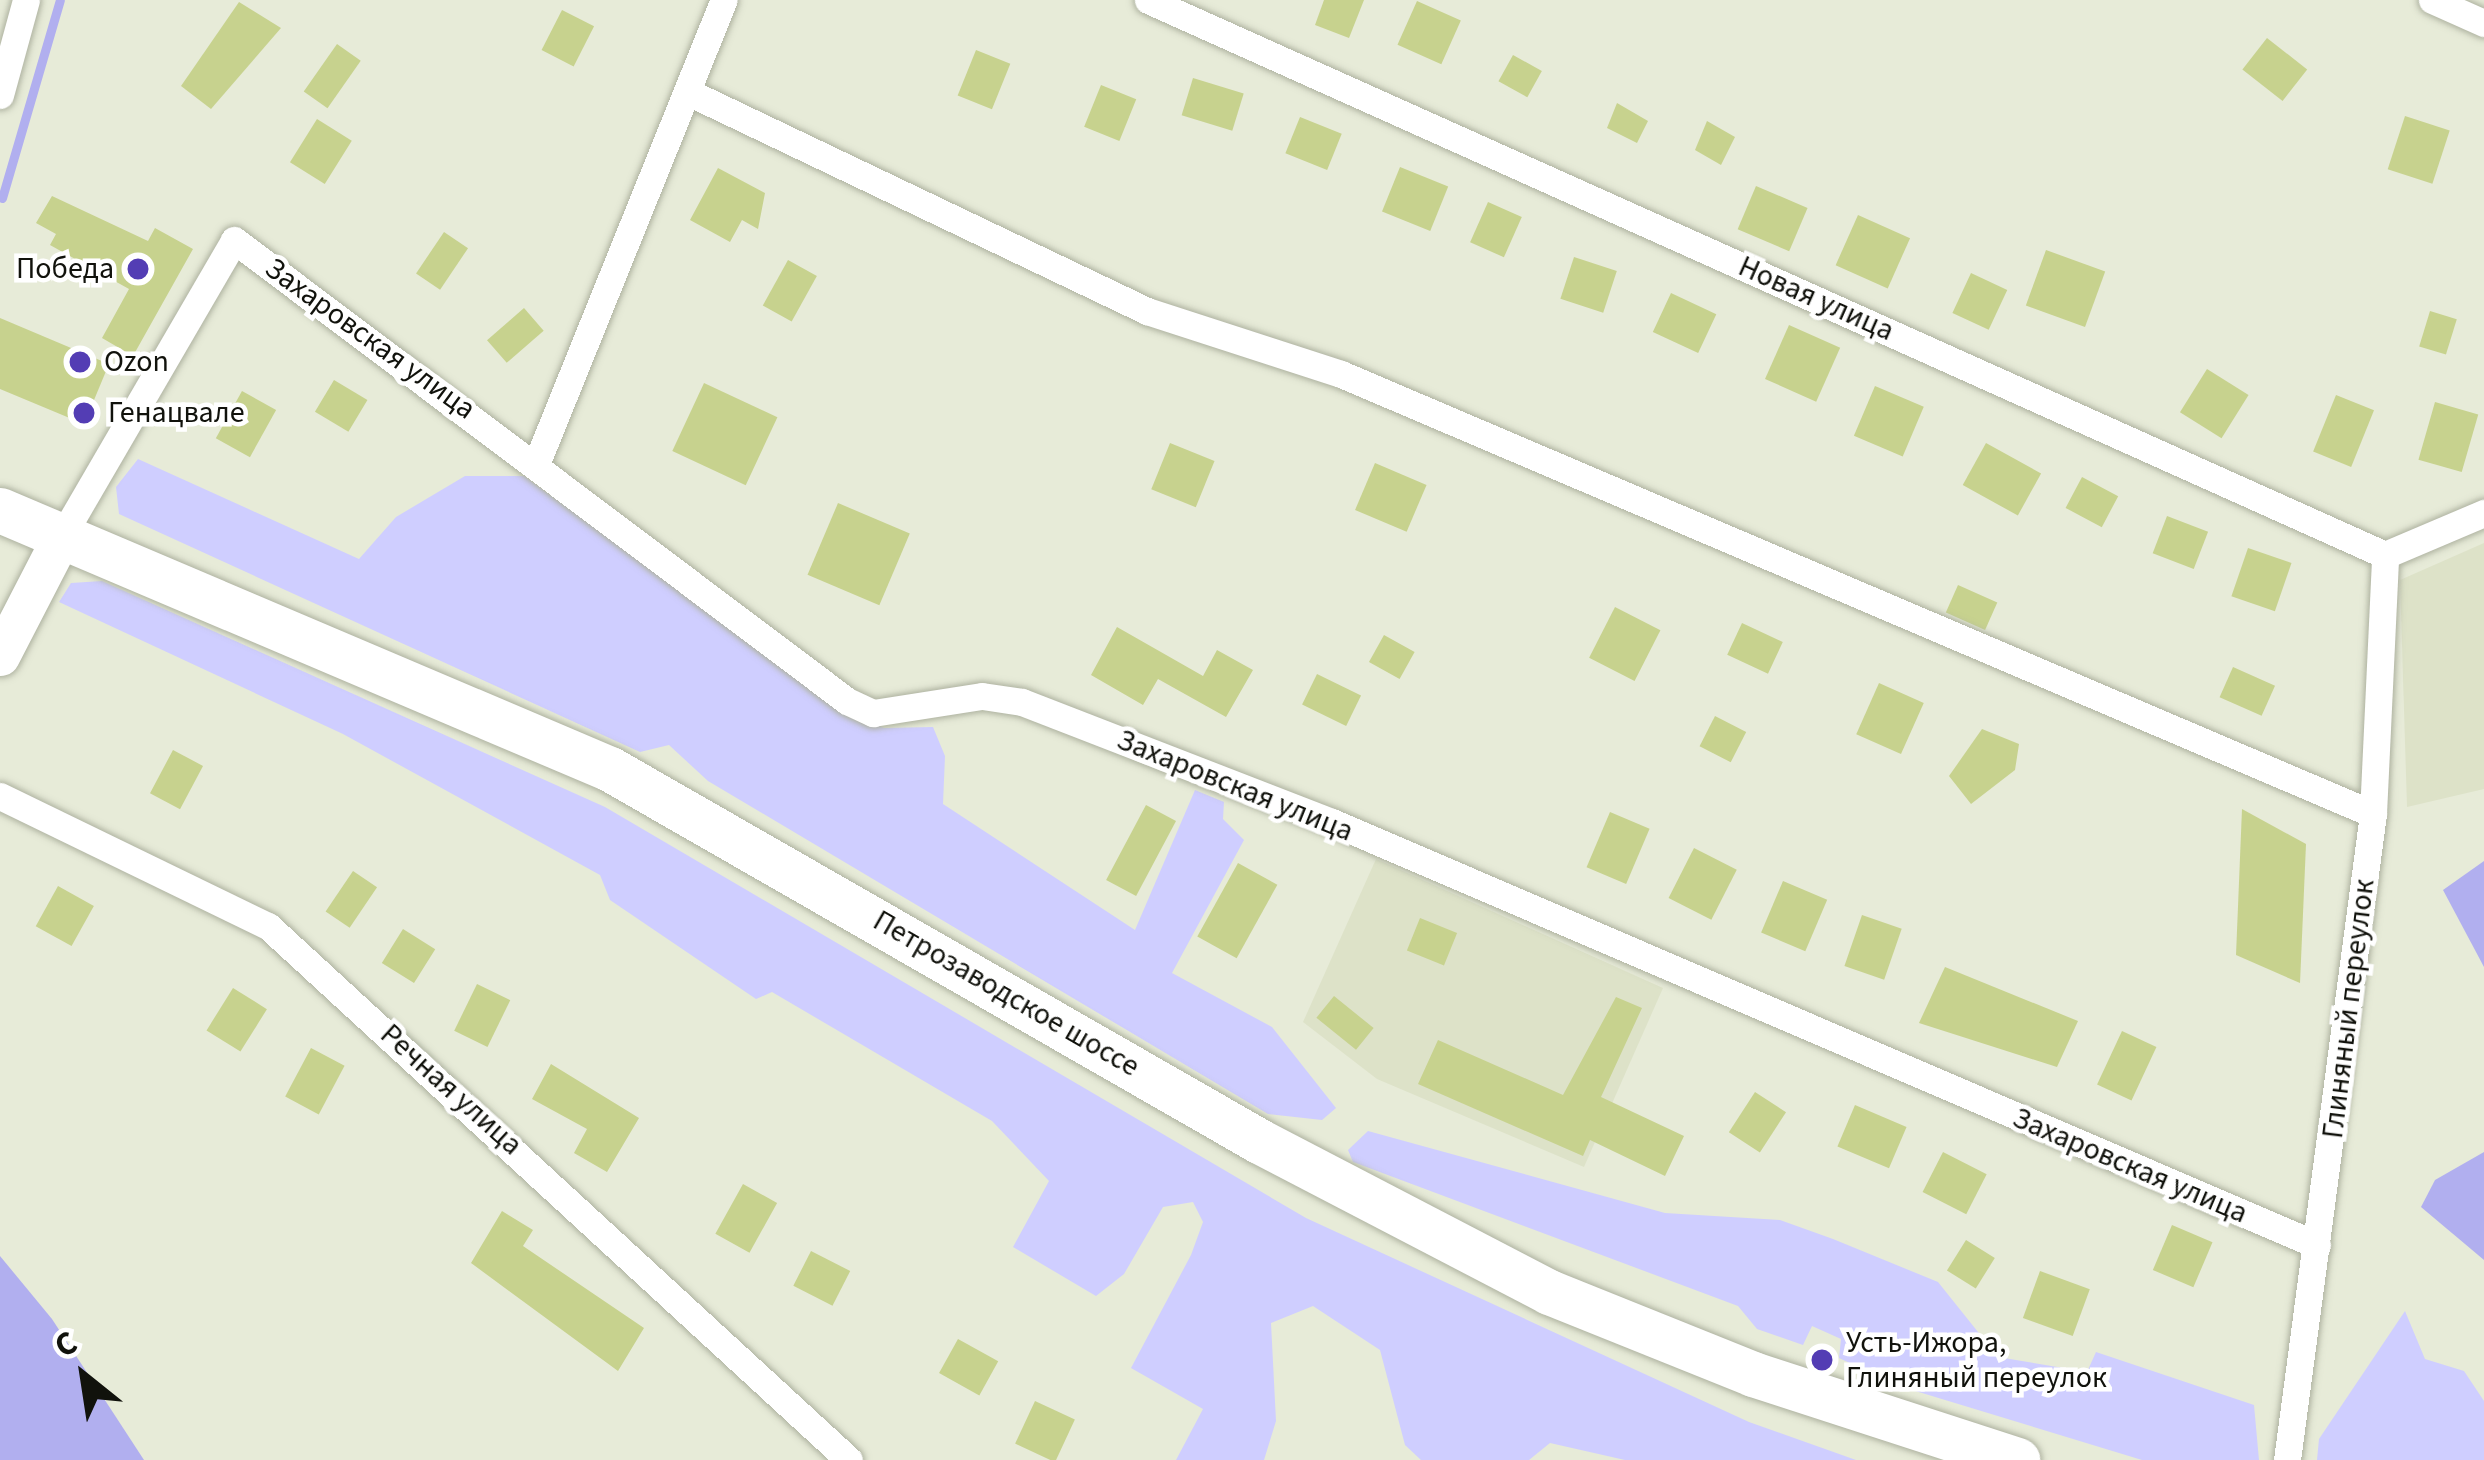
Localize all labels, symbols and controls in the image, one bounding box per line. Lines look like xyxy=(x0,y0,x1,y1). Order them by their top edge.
street label: Новая улица xyxy=(1733,249,1899,349)
place label: Победа xyxy=(16,251,114,287)
street label: Захаровская улица xyxy=(258,251,482,427)
marker: Победа xyxy=(125,256,151,282)
place label: Ozon xyxy=(104,344,169,380)
marker: Ozon xyxy=(67,349,93,375)
place label: Генацвале xyxy=(108,395,245,431)
marker: Генацвале xyxy=(71,400,97,426)
street label: Захаровская улица xyxy=(1112,722,1358,850)
street label: Глиняный переулок xyxy=(2315,877,2383,1141)
street label: Петрозаводское шоссе xyxy=(867,903,1145,1085)
street label: Речная улица xyxy=(373,1017,529,1163)
street label: Захаровская улица xyxy=(2007,1100,2253,1232)
north arrow xyxy=(24,1316,144,1436)
text: С xyxy=(46,1319,86,1370)
place label: Усть-Ижора, Глиняный переулок xyxy=(1846,1325,2107,1396)
marker: Усть-Ижора, Глиняный переулок xyxy=(1809,1347,1835,1373)

